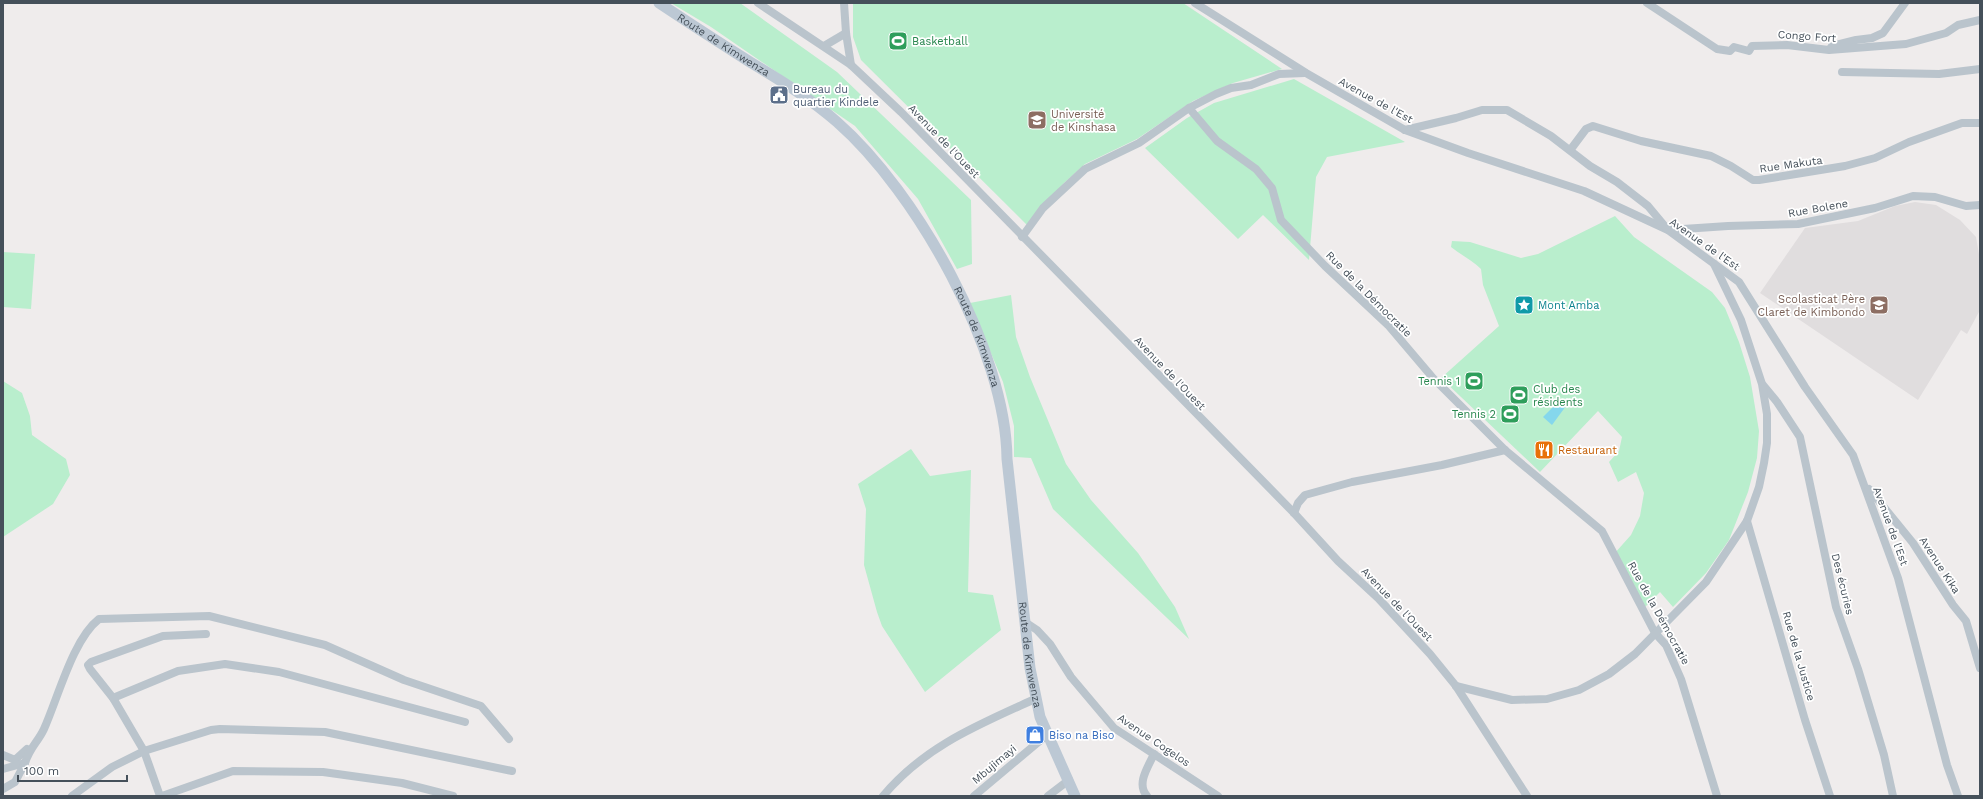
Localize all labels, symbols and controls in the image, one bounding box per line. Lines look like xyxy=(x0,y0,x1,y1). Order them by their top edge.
street label: Route de Kimwenza xyxy=(675,11,772,79)
street label: Congo Fort xyxy=(1777,28,1837,45)
sports icon: Basketball xyxy=(887,30,909,52)
place label: Basketball xyxy=(912,35,969,48)
street label: Avenue de l'Est xyxy=(1336,75,1415,126)
place label: Bureau du quartier Kindele xyxy=(793,83,879,109)
public building icon: Bureau du quartier Kindele xyxy=(768,84,790,106)
street label: Avenue de l'Ouest xyxy=(905,102,982,181)
place label: Université de Kinshasa xyxy=(1051,108,1116,134)
school or university icon: Université de Kinshasa xyxy=(1026,109,1048,131)
street label: Rue Makuta xyxy=(1759,154,1823,175)
street label: Rue Bolene xyxy=(1787,197,1849,220)
street label: Avenue de l'Est xyxy=(1667,215,1743,274)
street label: Rue de la Démocratie xyxy=(1323,249,1414,340)
street label: Route de Kimwenza xyxy=(951,284,1002,389)
place label: Scolasticat Père Claret de Kimbondo xyxy=(1758,293,1865,319)
place icon: Mont Amba xyxy=(1513,294,1535,316)
school or university icon: Scolasticat Père Claret de Kimbondo xyxy=(1868,294,1890,316)
place label: Mont Amba xyxy=(1538,299,1599,312)
street label: Avenue de l'Ouest xyxy=(1131,334,1208,413)
sports icon: Tennis 1 xyxy=(1463,370,1485,392)
place label: Tennis 1 xyxy=(1418,375,1460,388)
place label: Club des résidents xyxy=(1533,383,1583,409)
sports icon: Club des résidents xyxy=(1508,384,1530,406)
sports icon: Tennis 2 xyxy=(1499,403,1521,425)
place label: Tennis 2 xyxy=(1452,408,1496,421)
restaurant icon: Restaurant xyxy=(1533,439,1555,461)
place label: Restaurant xyxy=(1558,444,1617,457)
street label: Avenue de l'Est xyxy=(1870,485,1911,568)
street label: Avenue Kika xyxy=(1916,534,1963,596)
street label: Des écuries xyxy=(1829,552,1856,616)
street label: Rue de la Démocratie xyxy=(1625,559,1692,667)
street label: Avenue de l'Ouest xyxy=(1358,565,1435,644)
street label: Route de Kimwenza xyxy=(1016,601,1044,709)
street label: Rue de la Justice xyxy=(1780,610,1818,702)
street label: Avenue Cogelos xyxy=(1115,711,1193,770)
shop icon: Biso na Biso xyxy=(1024,724,1046,746)
place label: Biso na Biso xyxy=(1049,729,1114,742)
street label: Mbujimayi xyxy=(970,742,1019,787)
scale bar xyxy=(18,757,127,783)
text: 100 m xyxy=(24,764,59,778)

